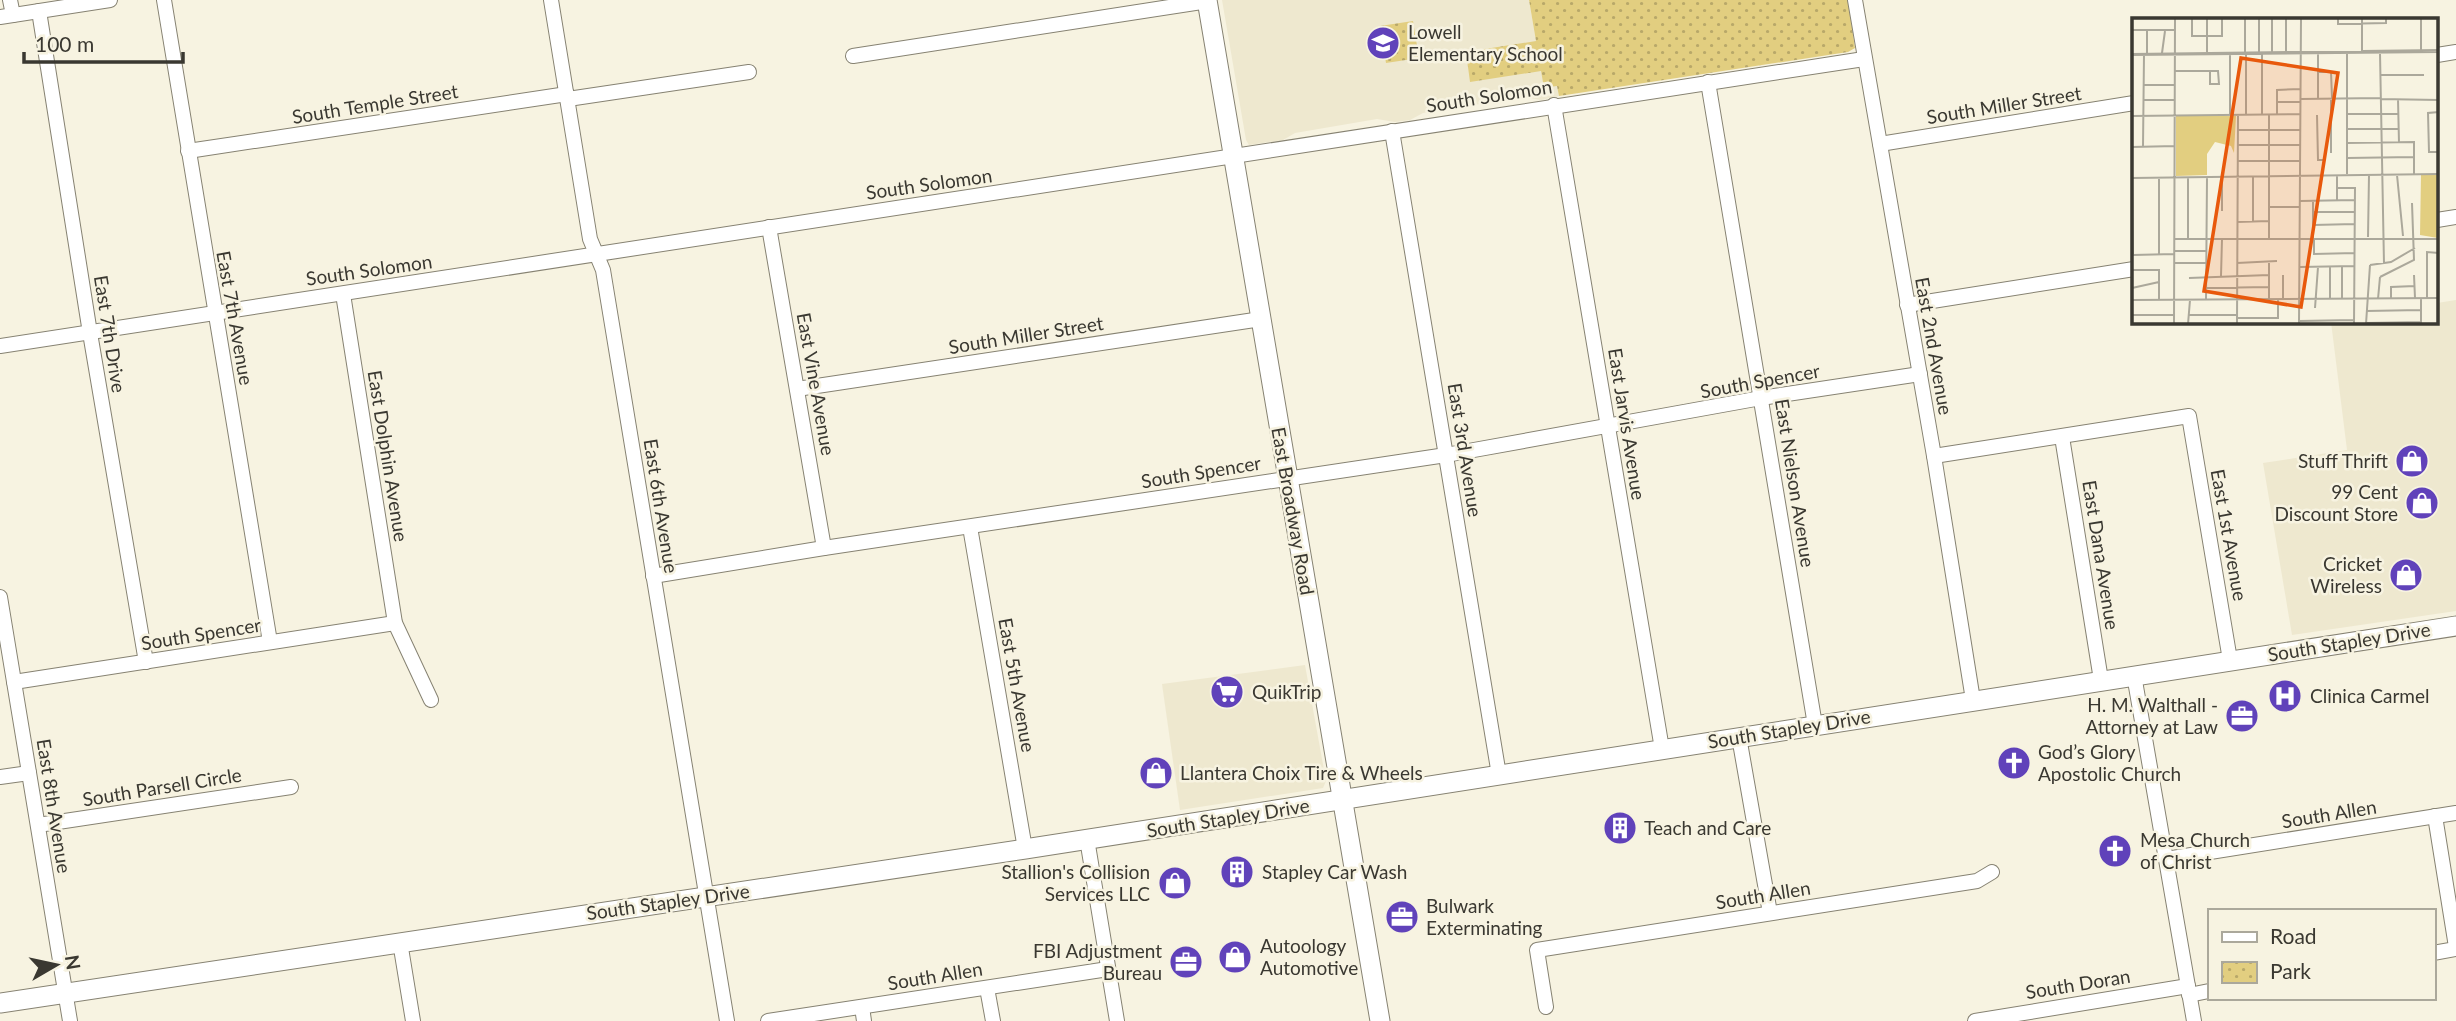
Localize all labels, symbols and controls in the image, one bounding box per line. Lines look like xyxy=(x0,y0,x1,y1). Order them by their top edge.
inset map xyxy=(2132,18,2438,324)
place label: Lowell Elementary School xyxy=(1408,20,1563,65)
scale bar xyxy=(24,21,184,65)
school or university icon: Lowell Elementary School xyxy=(1364,24,1402,62)
text: 100 m xyxy=(35,31,94,56)
street label: South Solomon xyxy=(1424,74,1554,117)
street label: South Temple Street xyxy=(290,79,460,128)
street label: South Miller Street xyxy=(1925,81,2083,128)
street label: South Solomon xyxy=(864,163,994,204)
street label: East 7th Avenue xyxy=(212,249,259,387)
street label: South Solomon xyxy=(304,249,434,290)
street label: East 7th Drive xyxy=(90,273,131,394)
street label: East 2nd Avenue xyxy=(1911,275,1958,417)
street label: East Vine Avenue xyxy=(793,311,840,457)
street label: South Miller Street xyxy=(947,311,1105,358)
street label: East Jarvis Avenue xyxy=(1604,346,1651,501)
street label: South Spencer xyxy=(1698,359,1822,402)
street label: East Dolphin Avenue xyxy=(364,369,413,543)
street label: East 3rd Avenue xyxy=(1444,381,1487,519)
street label: East Nielson Avenue xyxy=(1771,397,1820,569)
street label: East Broadway Road xyxy=(1267,425,1320,597)
street label: East 6th Avenue xyxy=(640,437,683,575)
shop icon: Stuff Thrift xyxy=(2393,442,2431,480)
place label: Stuff Thrift xyxy=(2298,449,2388,472)
street label: South Spencer xyxy=(1139,451,1263,492)
street label: East 1st Avenue xyxy=(2207,467,2252,603)
street label: East Dana Avenue xyxy=(2078,479,2125,631)
place label: 99 Cent Discount Store xyxy=(2275,480,2398,525)
shop icon: 99 Cent Discount Store xyxy=(2403,484,2441,522)
place label: Cricket Wireless xyxy=(2310,552,2382,597)
shop icon: Cricket Wireless xyxy=(2387,556,2425,594)
street label: South Spencer xyxy=(139,613,263,654)
street label: East 5th Avenue xyxy=(994,616,1041,754)
street label: South Stapley Drive xyxy=(2266,617,2432,666)
supermarket icon: QuikTrip xyxy=(1208,673,1246,711)
hospital icon: Clinica Carmel xyxy=(2266,677,2304,715)
place label: QuikTrip xyxy=(1252,680,1321,703)
place label: Clinica Carmel xyxy=(2310,684,2429,707)
place label: H. M. Walthall - Attorney at Law xyxy=(2085,693,2218,738)
office icon: H. M. Walthall - Attorney at Law xyxy=(2223,697,2261,735)
street label: South Stapley Drive xyxy=(1706,704,1872,753)
street label: East 8th Avenue xyxy=(33,737,76,875)
place label: God’s Glory Apostolic Church xyxy=(2038,740,2181,785)
church icon: God’s Glory Apostolic Church xyxy=(1995,744,2033,782)
shop icon: Llantera Choix Tire & Wheels xyxy=(1137,754,1175,792)
place label: Llantera Choix Tire & Wheels xyxy=(1180,761,1423,784)
street label: South Parsell Circle xyxy=(81,763,243,810)
street label: South Stapley Drive xyxy=(1145,793,1311,842)
street label: South Allen xyxy=(2280,795,2378,832)
building icon: Teach and Care xyxy=(1601,809,1639,847)
place label: Teach and Care xyxy=(1644,816,1771,839)
place label: Mesa Church of Christ xyxy=(2140,828,2250,873)
church icon: Mesa Church of Christ xyxy=(2096,832,2134,870)
building icon: Stapley Car Wash xyxy=(1218,853,1256,891)
place label: Stallion's Collision Services LLC xyxy=(1001,860,1150,905)
place label: Stapley Car Wash xyxy=(1262,860,1407,883)
shop icon: Stallion's Collision Services LLC xyxy=(1156,864,1194,902)
street label: South Allen xyxy=(1714,876,1812,913)
street label: South Stapley Drive xyxy=(585,879,751,924)
place label: Bulwark Exterminating xyxy=(1426,894,1543,939)
office icon: Bulwark Exterminating xyxy=(1383,898,1421,936)
legend xyxy=(2208,909,2435,1000)
text: Road xyxy=(2270,923,2317,948)
north arrow xyxy=(21,930,91,1000)
place label: Autoology Automotive xyxy=(1260,934,1358,979)
shop icon: Autoology Automotive xyxy=(1216,938,1254,976)
place label: FBI Adjustment Bureau xyxy=(1033,939,1162,984)
office icon: FBI Adjustment Bureau xyxy=(1167,943,1205,981)
text: N xyxy=(61,953,86,971)
street label: South Allen xyxy=(886,957,984,994)
text: Park xyxy=(2270,958,2311,983)
street label: South Doran xyxy=(2024,964,2132,1003)

